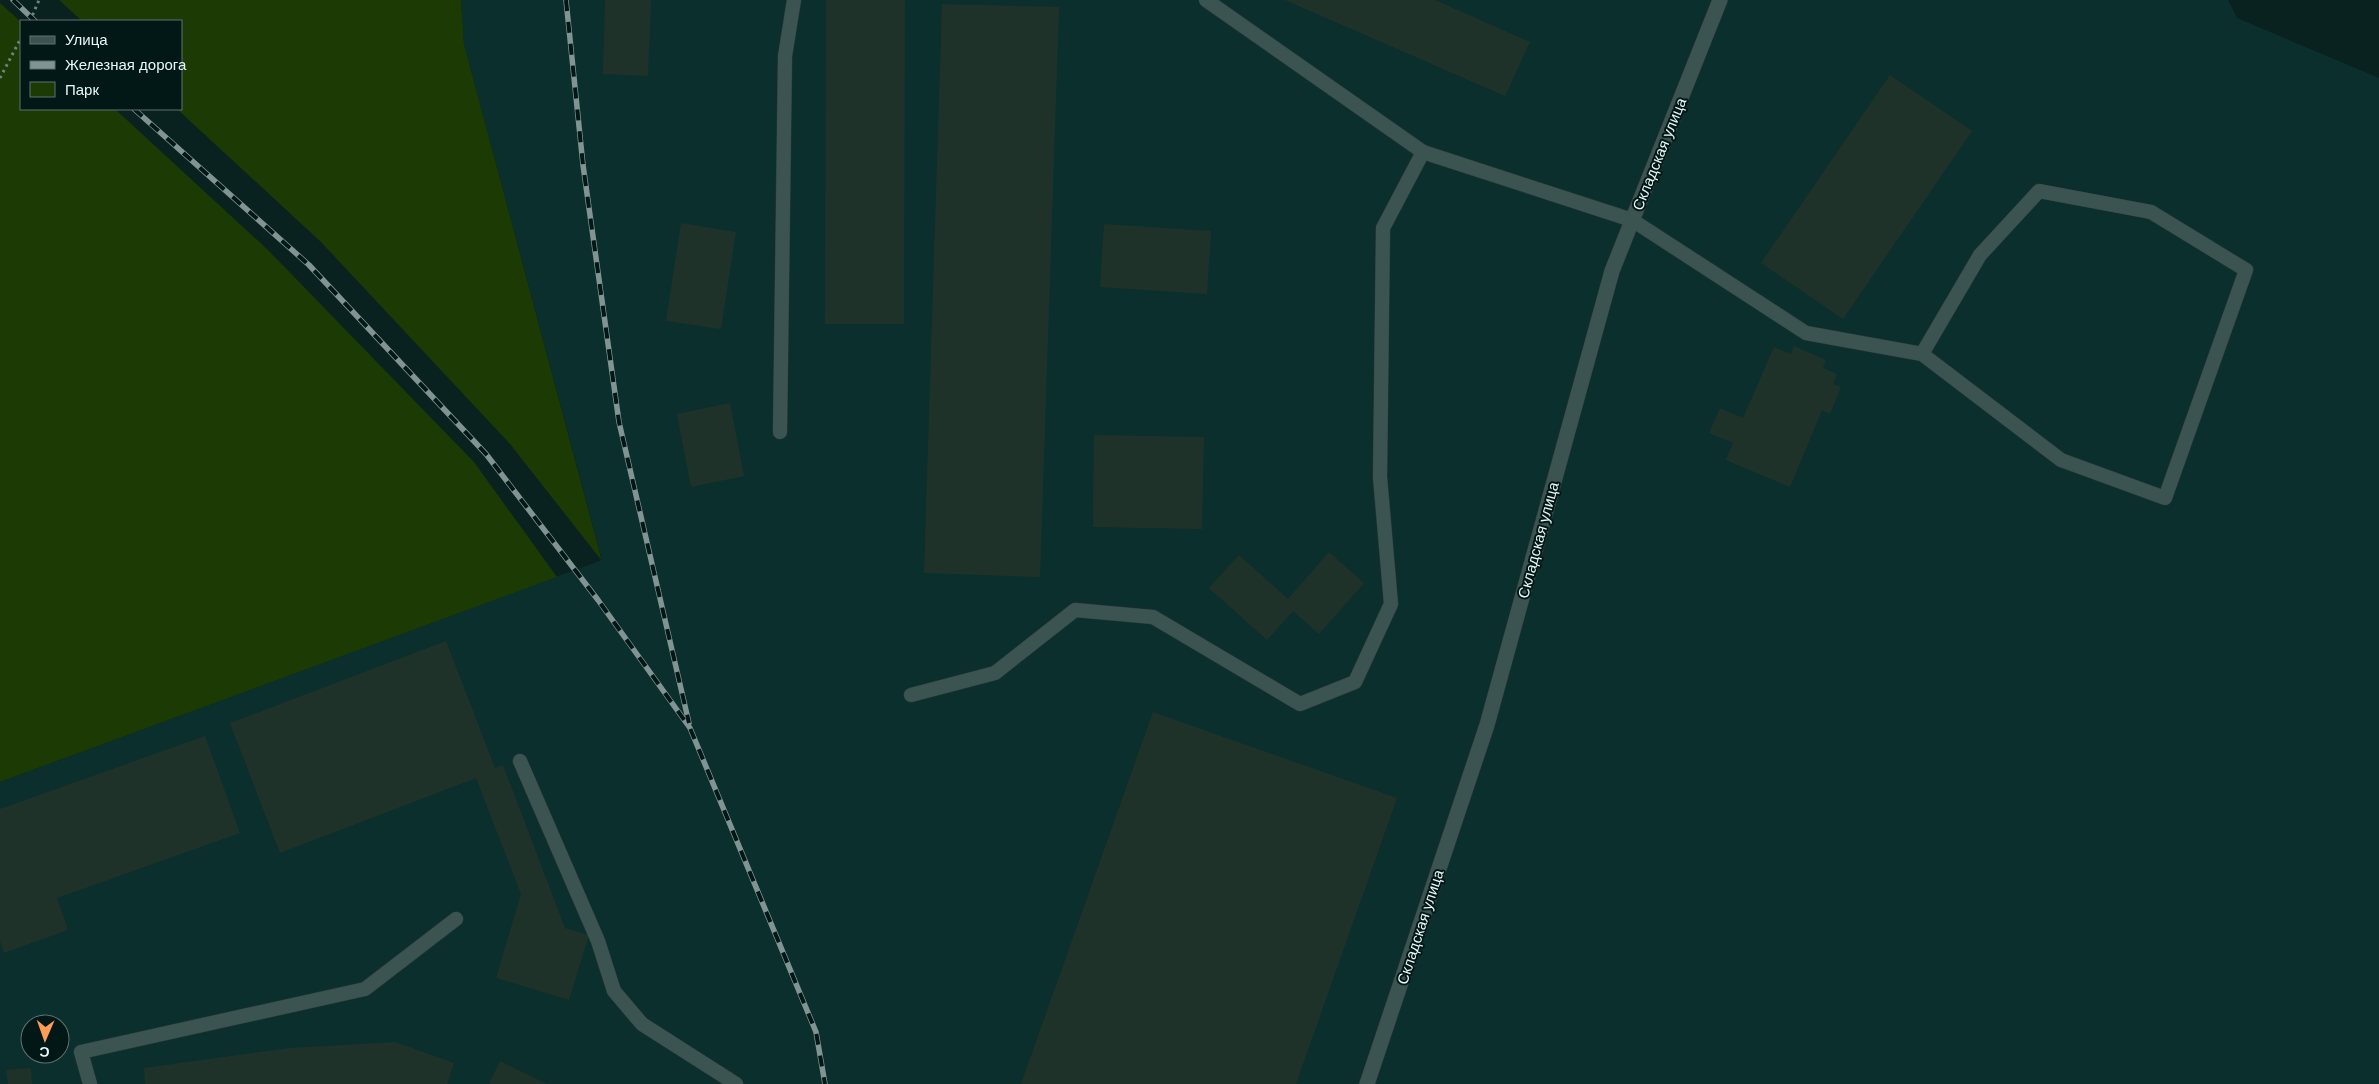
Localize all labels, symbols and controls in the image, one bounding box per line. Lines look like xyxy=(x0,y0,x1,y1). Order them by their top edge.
legend xyxy=(20,20,182,110)
text: Улица xyxy=(65,31,108,48)
text: Железная дорога xyxy=(65,56,187,73)
text: Парк xyxy=(65,81,99,98)
street label: Складская улица xyxy=(1629,95,1690,213)
street label: Складская улица xyxy=(1514,479,1562,600)
street label: Складская улица xyxy=(1393,867,1447,987)
north arrow xyxy=(20,1014,70,1064)
text: С xyxy=(39,1044,50,1060)

